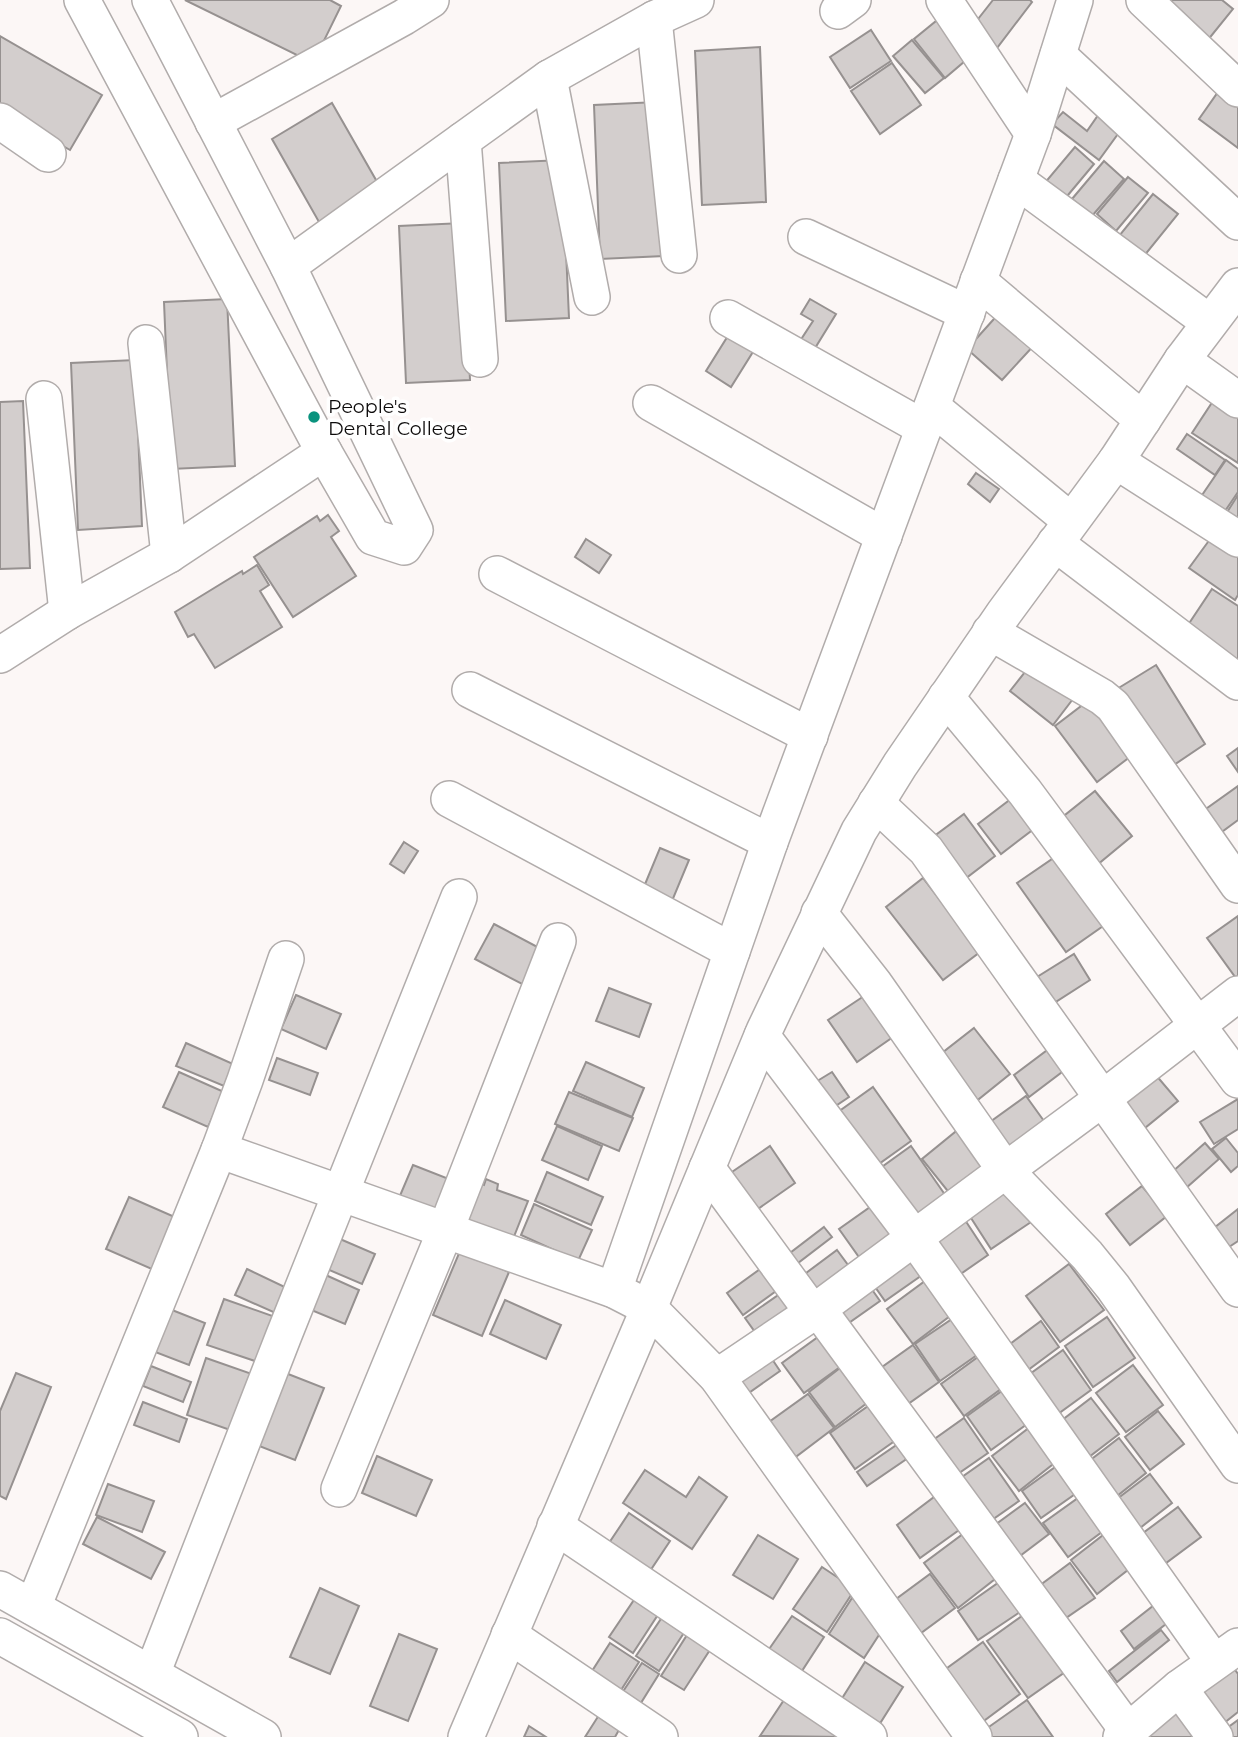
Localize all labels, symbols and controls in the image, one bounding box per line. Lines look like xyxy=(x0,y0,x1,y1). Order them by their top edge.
place label: People's Dental College xyxy=(328,395,468,440)
marker: People's Dental College xyxy=(306,409,322,425)

